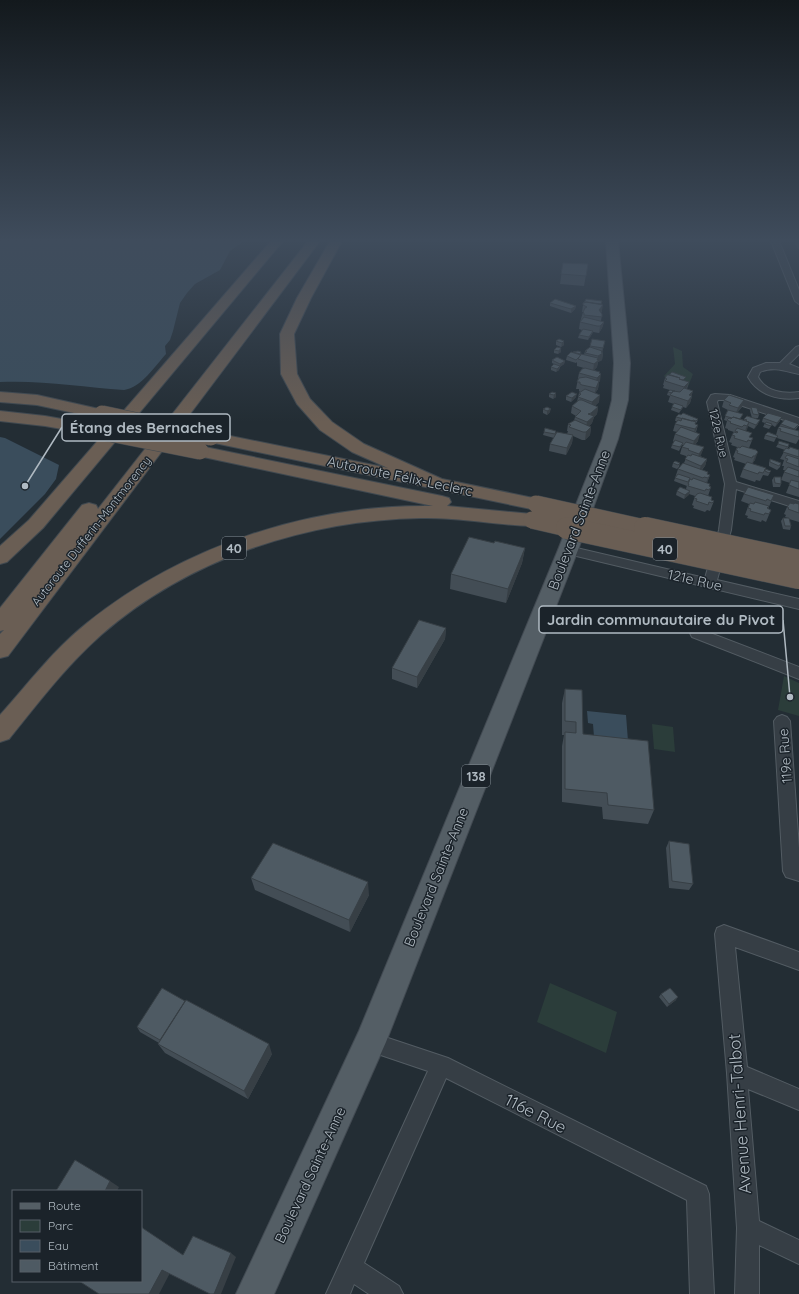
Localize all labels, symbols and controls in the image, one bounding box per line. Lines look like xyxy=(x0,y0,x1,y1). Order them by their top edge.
street label: 122e Rue xyxy=(706,407,732,459)
callout: Étang des Bernaches xyxy=(62,414,230,441)
text: Étang des Bernaches xyxy=(70,418,222,437)
street label: Boulevard Sainte-Anne xyxy=(544,447,614,592)
street label: Autoroute Félix-Leclerc xyxy=(326,452,474,500)
street label: Autoroute Dufferin-Montmorency xyxy=(28,453,154,609)
road number: 40 xyxy=(222,537,246,559)
road number: 40 xyxy=(653,538,677,560)
street label: 121e Rue xyxy=(666,565,724,595)
callout: Jardin communautaire du Pivot xyxy=(539,606,783,633)
text: Jardin communautaire du Pivot xyxy=(547,610,775,629)
street label: 119e Rue xyxy=(774,728,796,784)
road number: 138 xyxy=(462,765,490,787)
street label: Boulevard Sainte-Anne xyxy=(400,805,472,949)
street label: Avenue Henri-Talbot xyxy=(723,1033,755,1195)
street label: 116e Rue xyxy=(502,1089,570,1137)
street label: Boulevard Sainte-Anne xyxy=(270,1104,350,1246)
legend xyxy=(12,1190,142,1282)
text: Route xyxy=(48,1198,81,1213)
text: Parc xyxy=(48,1218,73,1233)
text: Eau xyxy=(48,1238,69,1253)
text: Bâtiment xyxy=(48,1258,98,1273)

